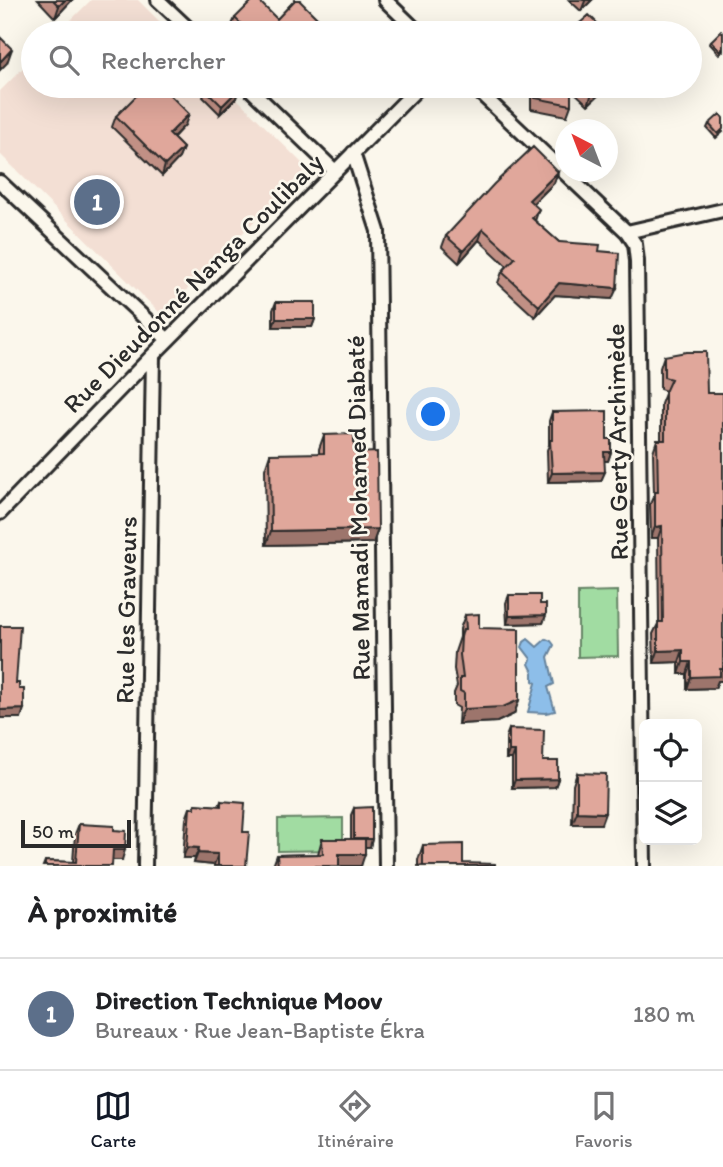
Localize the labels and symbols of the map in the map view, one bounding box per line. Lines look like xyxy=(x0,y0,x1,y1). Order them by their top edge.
north arrow xyxy=(555,119,618,182)
street label: Rue Dieudonné Nanga Coulibaly xyxy=(56,146,330,420)
pin: 1 xyxy=(74,176,120,228)
street label: Rue Gerty Archimède xyxy=(599,323,635,561)
street label: Rue Mamadi Mohamed Diabaté xyxy=(339,335,377,681)
your location xyxy=(416,397,450,431)
street label: Rue les Graveurs xyxy=(108,516,144,704)
scale bar xyxy=(21,817,131,849)

